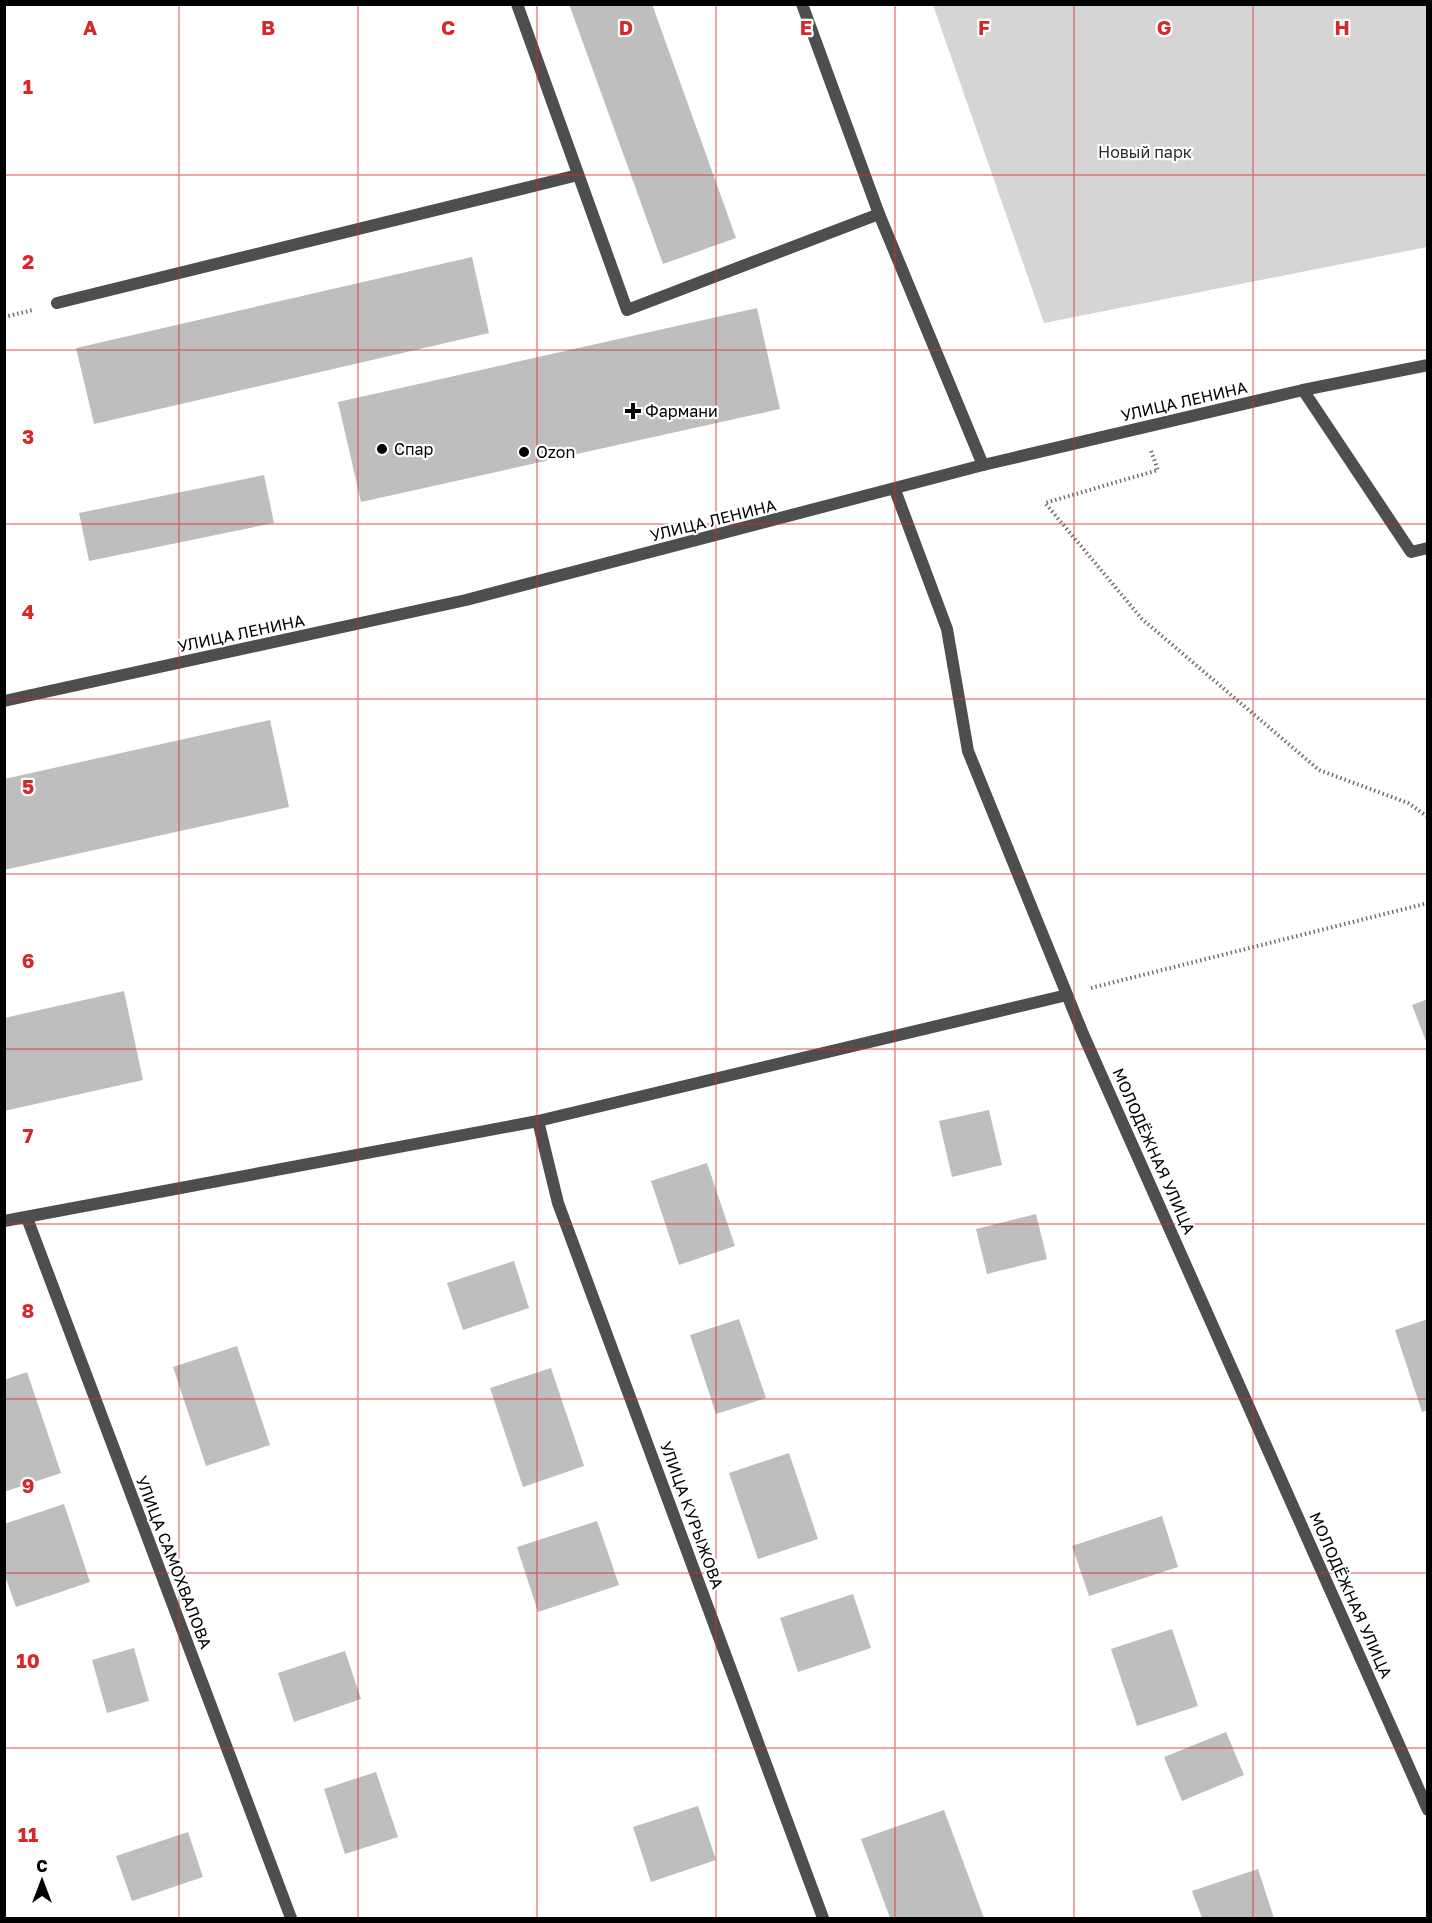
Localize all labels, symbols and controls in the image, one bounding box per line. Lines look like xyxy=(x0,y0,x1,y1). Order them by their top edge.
text: A xyxy=(83,15,97,39)
text: B xyxy=(261,15,275,39)
text: C xyxy=(441,15,455,39)
text: D xyxy=(619,15,633,39)
text: E xyxy=(800,15,812,39)
text: F xyxy=(978,15,990,39)
text: G xyxy=(1157,15,1171,39)
text: H xyxy=(1334,15,1350,39)
text: 1 xyxy=(23,74,33,98)
park label: Новый парк xyxy=(1098,142,1192,162)
text: 2 xyxy=(22,249,34,273)
street label: УЛИЦА ЛЕНИНА xyxy=(1119,377,1249,425)
place label: Фармани xyxy=(645,401,718,421)
marker: Фармани xyxy=(626,404,640,418)
text: 3 xyxy=(22,424,34,448)
place label: Спар xyxy=(394,439,434,459)
marker: Спар xyxy=(375,442,389,456)
place label: Ozon xyxy=(536,442,575,462)
marker: Ozon xyxy=(517,445,531,459)
street label: УЛИЦА ЛЕНИНА xyxy=(648,495,778,545)
text: 4 xyxy=(22,599,34,623)
street label: УЛИЦА ЛЕНИНА xyxy=(176,610,307,656)
text: 5 xyxy=(22,774,34,798)
text: 6 xyxy=(22,948,34,972)
street label: МОЛОДЁЖНАЯ УЛИЦА xyxy=(1108,1065,1200,1237)
text: 7 xyxy=(23,1123,34,1147)
text: 8 xyxy=(22,1298,34,1322)
street label: УЛИЦА КУРЫЖОВА xyxy=(656,1438,728,1592)
text: 9 xyxy=(22,1473,34,1497)
street label: УЛИЦА САМОХВАЛОВА xyxy=(132,1473,216,1652)
street label: МОЛОДЁЖНАЯ УЛИЦА xyxy=(1305,1509,1397,1681)
text: 10 xyxy=(16,1648,40,1672)
text: 11 xyxy=(18,1822,38,1846)
north arrow xyxy=(12,1851,72,1911)
text: С xyxy=(36,1856,48,1876)

